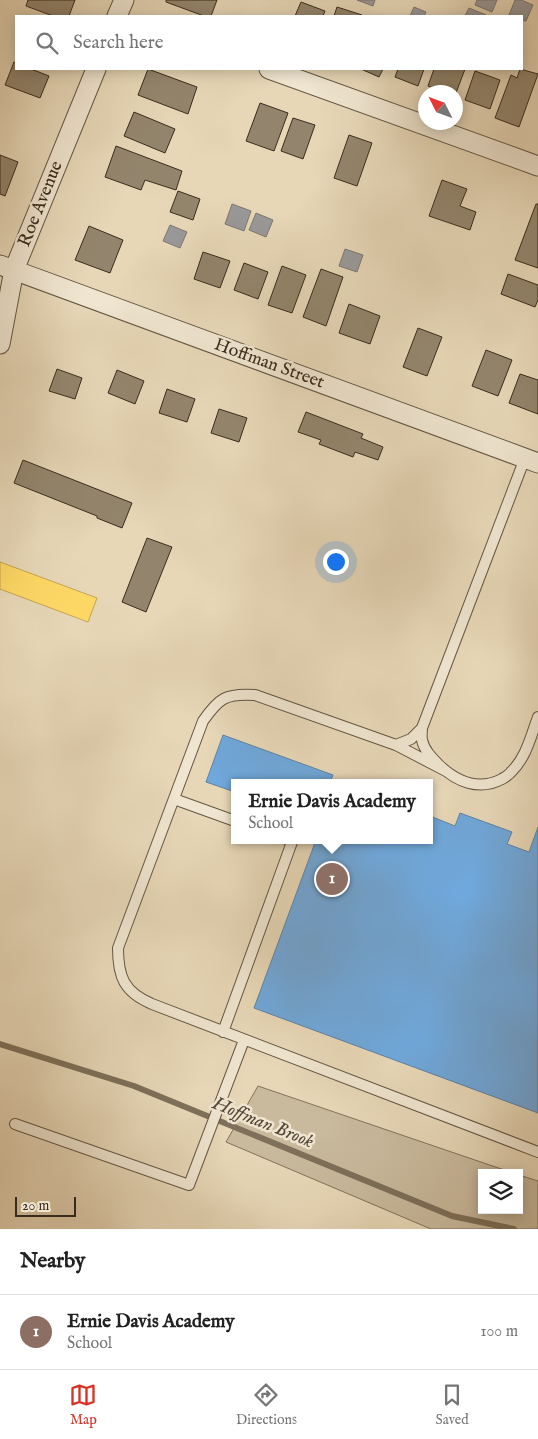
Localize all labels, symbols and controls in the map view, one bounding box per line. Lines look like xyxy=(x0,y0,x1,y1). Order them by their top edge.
search box xyxy=(15,15,523,70)
icon: search xyxy=(33,29,61,57)
text: Search here xyxy=(73,31,164,55)
north arrow xyxy=(418,85,463,130)
street label: Roe Avenue xyxy=(13,158,69,250)
street label: Hoffman Street xyxy=(211,333,327,395)
your location xyxy=(323,549,349,575)
popup xyxy=(231,779,433,844)
text: Ernie Davis Academy xyxy=(248,790,416,814)
text: School xyxy=(248,814,293,834)
pin: 1 xyxy=(316,860,348,898)
water label: Hoffman Brook xyxy=(208,1091,317,1154)
map controls xyxy=(478,1169,523,1214)
button: layers xyxy=(478,1169,523,1214)
scale bar xyxy=(15,1194,76,1217)
text: 20 m xyxy=(22,1197,49,1215)
text: Nearby xyxy=(20,1248,85,1275)
text: Ernie Davis Academy xyxy=(67,1310,235,1334)
text: 1 xyxy=(33,1322,39,1342)
text: 100 m xyxy=(481,1322,518,1342)
text: School xyxy=(67,1334,112,1354)
tab: Map xyxy=(69,1381,97,1429)
tab: Directions xyxy=(236,1381,297,1429)
tab: Saved xyxy=(436,1381,469,1429)

